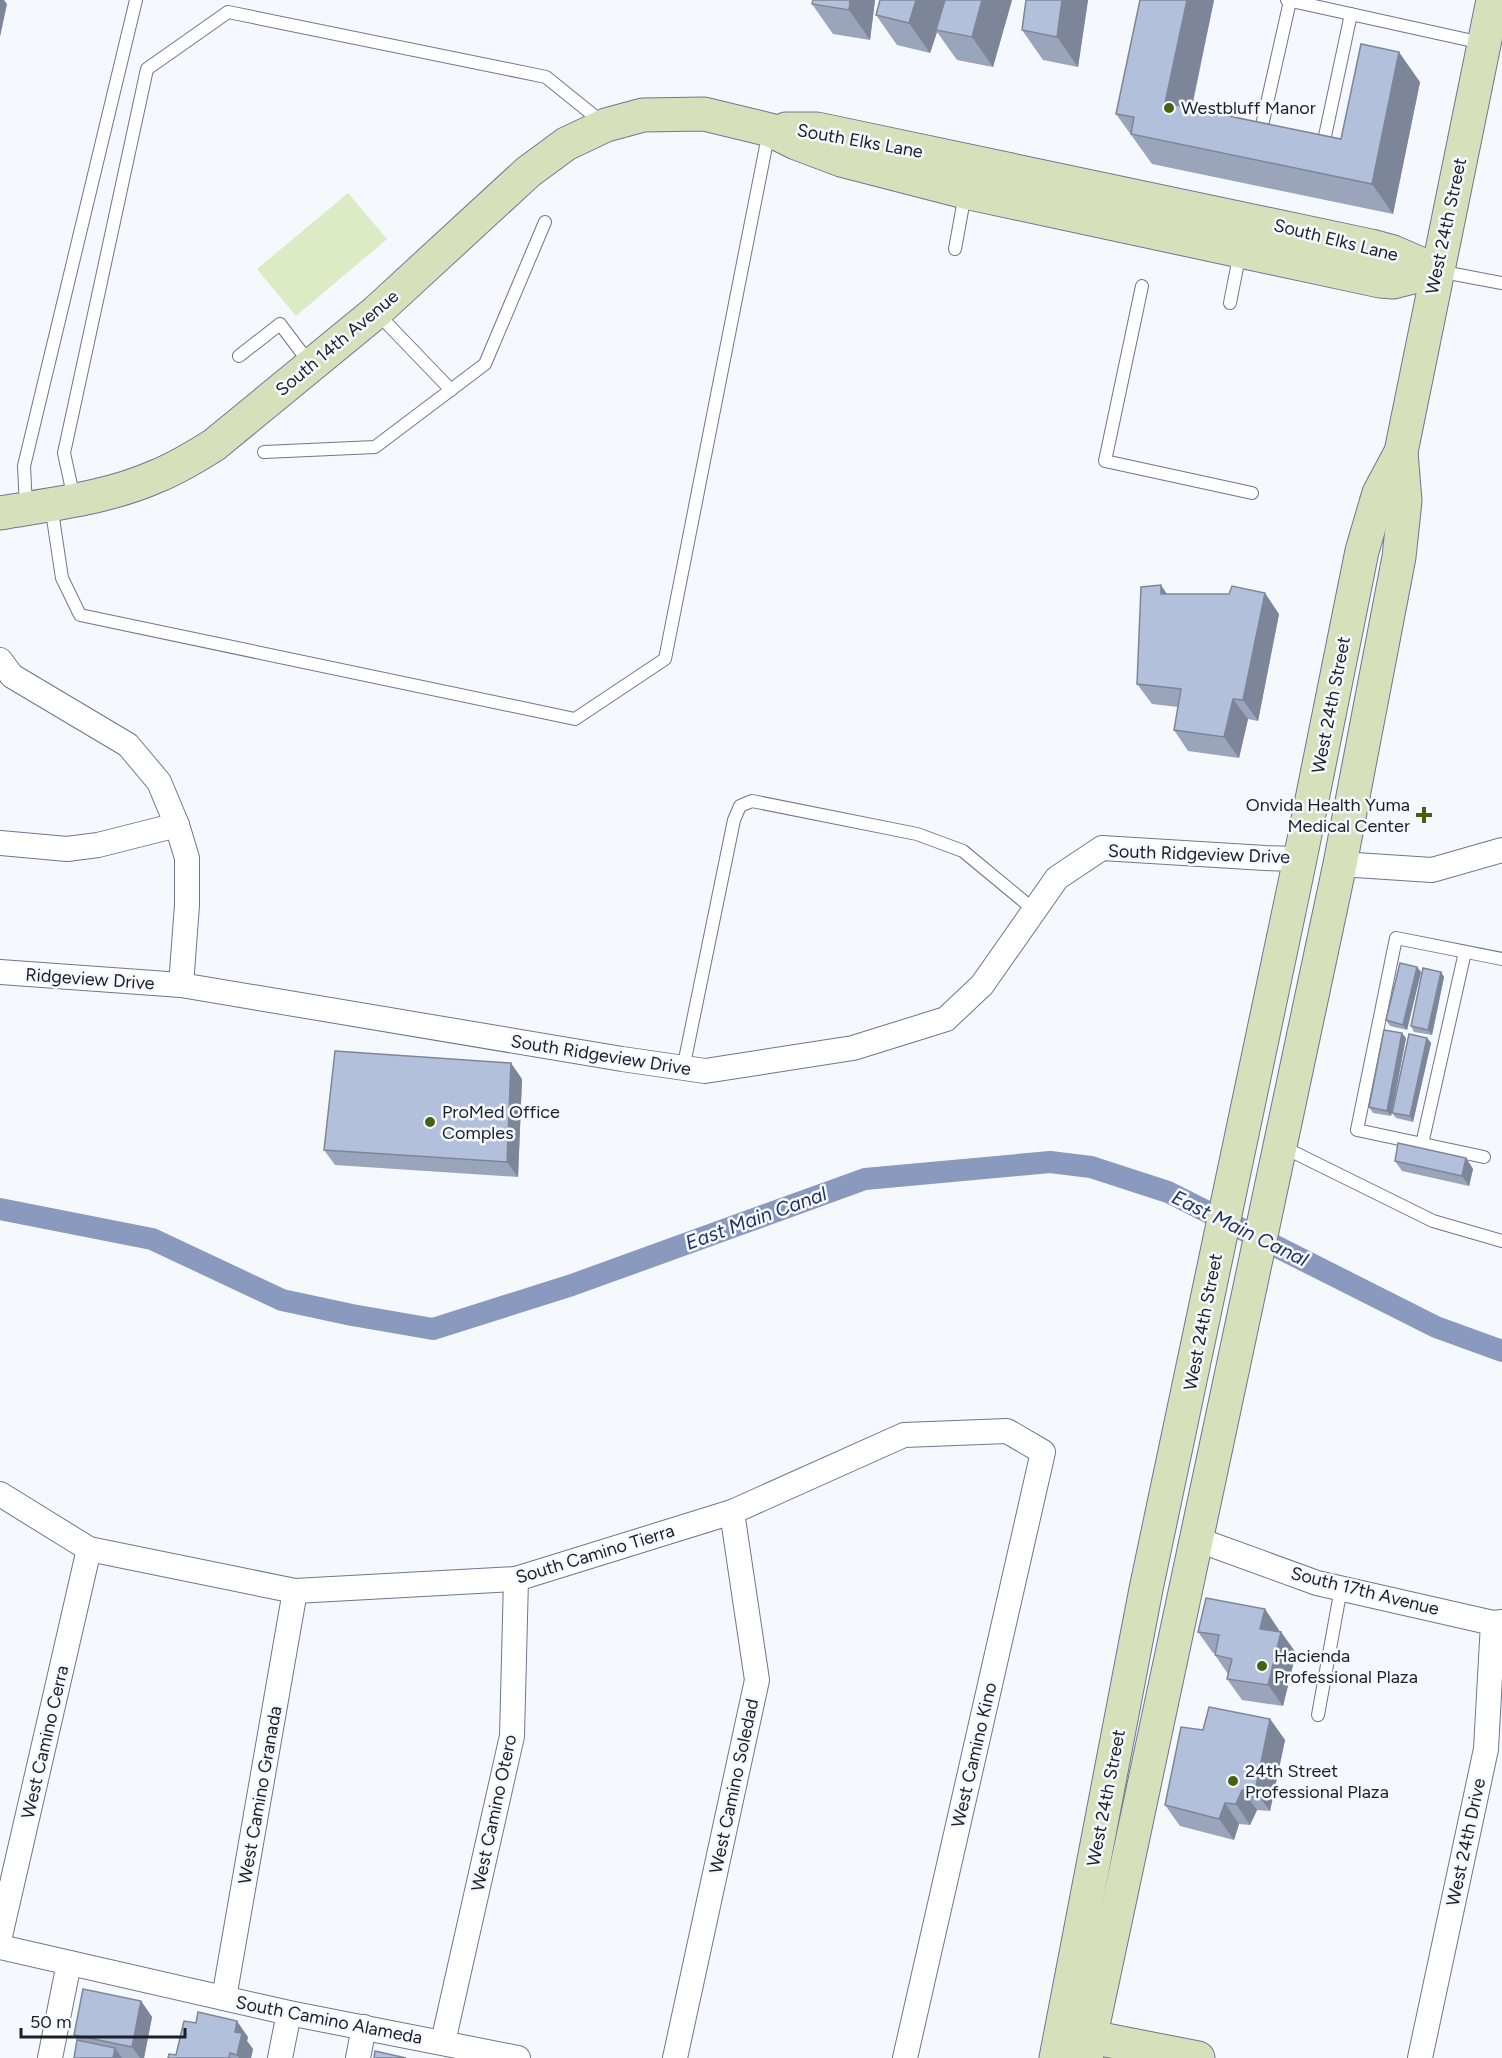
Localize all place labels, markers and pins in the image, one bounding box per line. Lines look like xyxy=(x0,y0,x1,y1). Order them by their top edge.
place label: Westbluff Manor xyxy=(1181,97,1316,119)
marker: Westbluff Manor xyxy=(1162,101,1176,115)
place label: Onvida Health Yuma Medical Center xyxy=(1246,794,1410,837)
marker: Onvida Health Yuma Medical Center xyxy=(1415,806,1433,824)
place label: ProMed Office Comples xyxy=(442,1101,560,1144)
marker: ProMed Office Comples xyxy=(423,1115,437,1129)
place label: Hacienda Professional Plaza xyxy=(1274,1645,1418,1688)
marker: Hacienda Professional Plaza xyxy=(1255,1659,1269,1673)
place label: 24th Street Professional Plaza xyxy=(1245,1760,1389,1803)
marker: 24th Street Professional Plaza xyxy=(1226,1774,1240,1788)

